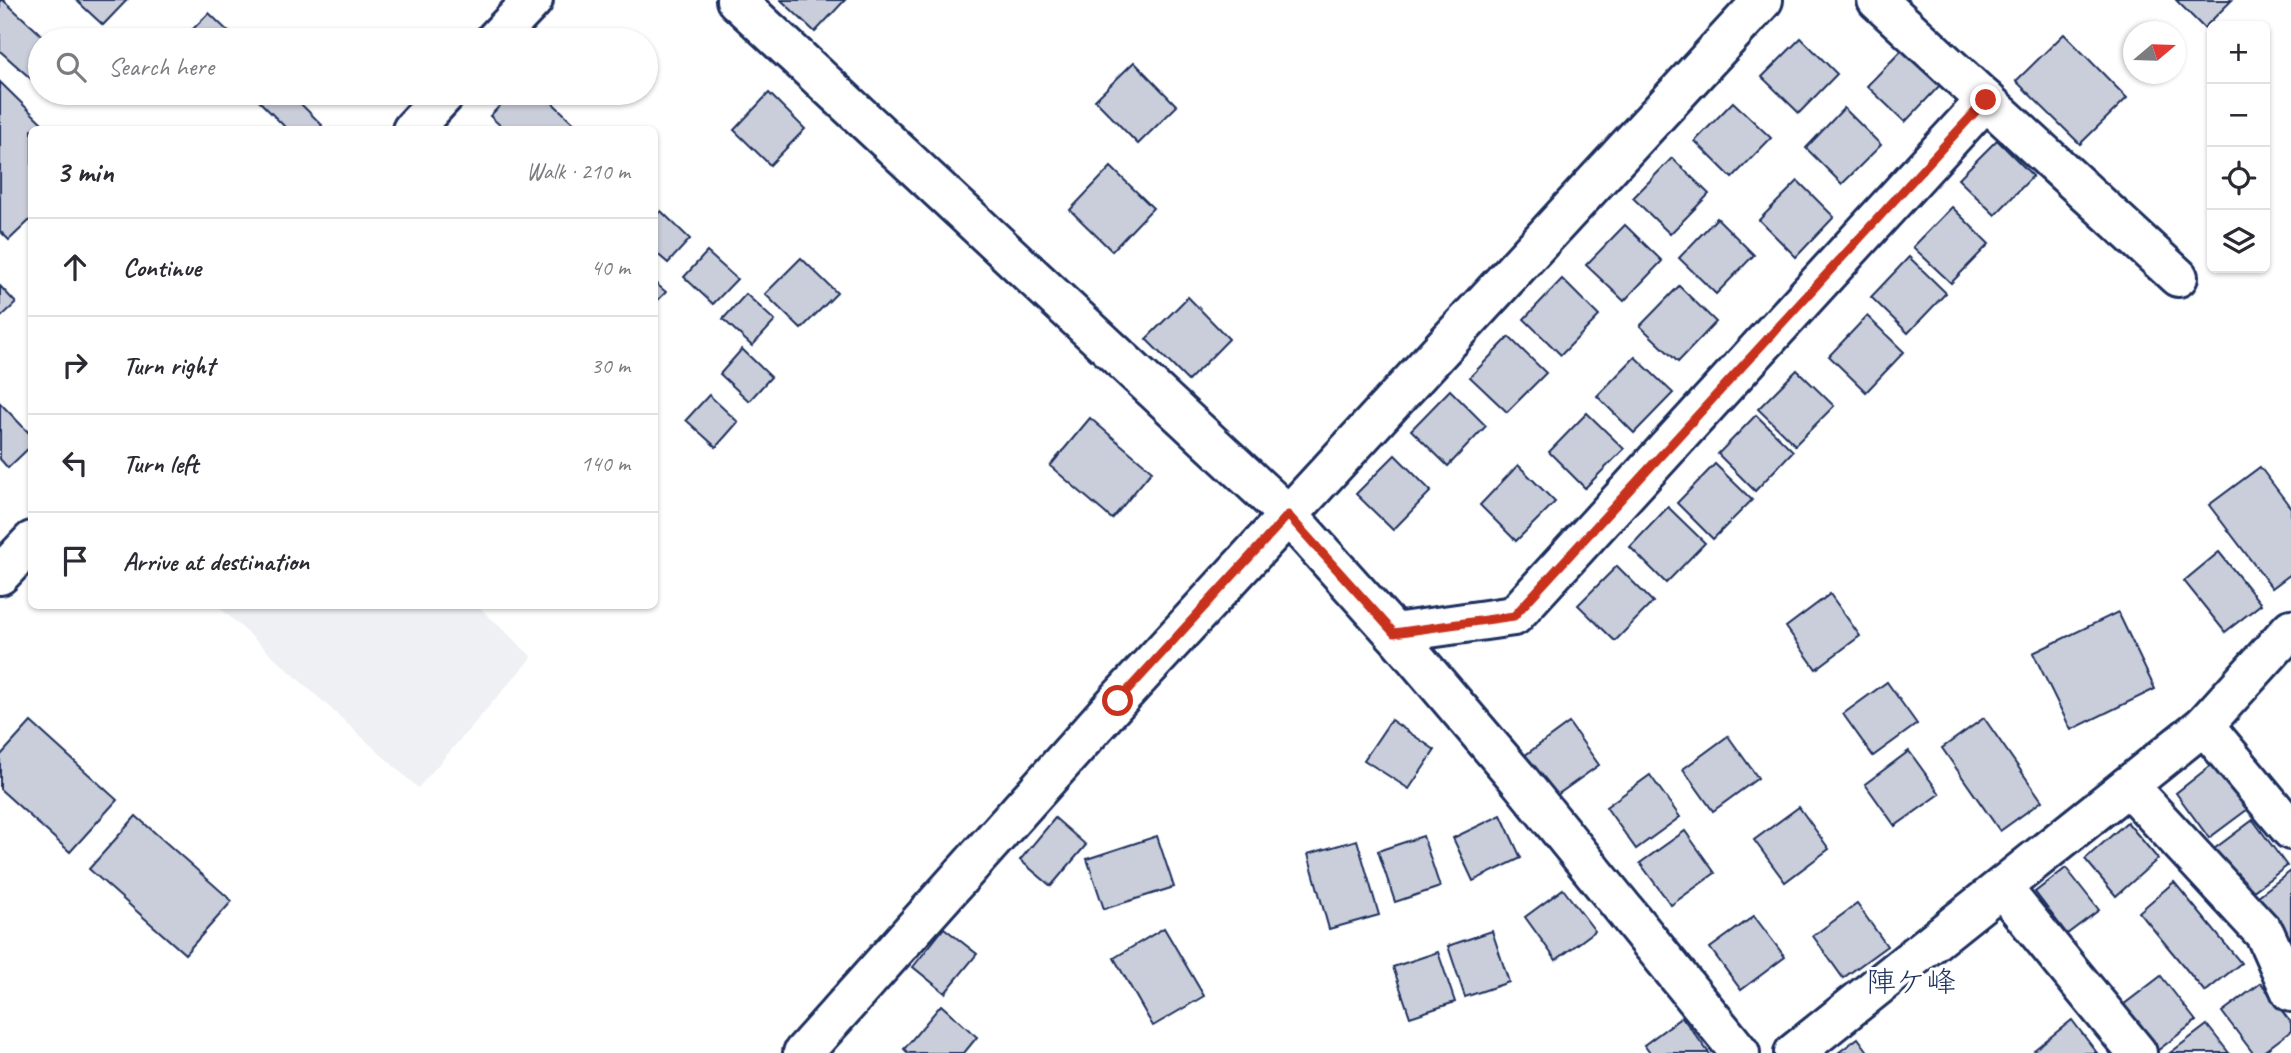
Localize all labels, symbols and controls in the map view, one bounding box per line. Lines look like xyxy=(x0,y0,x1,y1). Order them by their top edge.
north arrow xyxy=(2123,21,2186,84)
map controls xyxy=(2207,21,2270,273)
button: + xyxy=(2207,21,2270,84)
search box xyxy=(28,28,658,105)
icon: search xyxy=(52,48,90,86)
text: Search here xyxy=(108,50,214,83)
route end xyxy=(1970,84,2001,115)
button: − xyxy=(2207,84,2270,147)
button: locate xyxy=(2207,147,2270,210)
text: 3 min xyxy=(56,153,113,191)
text: Walk · 210 m xyxy=(526,157,630,186)
button: layers xyxy=(2207,210,2270,273)
icon: ahead xyxy=(56,248,94,286)
text: Continue xyxy=(123,251,201,284)
text: 40 m xyxy=(591,253,630,282)
icon: right xyxy=(56,346,94,384)
text: Turn right xyxy=(123,349,214,382)
text: 30 m xyxy=(591,351,630,380)
icon: left xyxy=(56,444,94,482)
text: Turn left xyxy=(123,447,198,480)
text: 140 m xyxy=(581,449,630,478)
icon: arrive xyxy=(56,542,94,580)
text: Arrive at destination xyxy=(123,545,309,578)
route start xyxy=(1102,685,1133,716)
district label: 陣ケ峰 xyxy=(1866,963,1956,1001)

